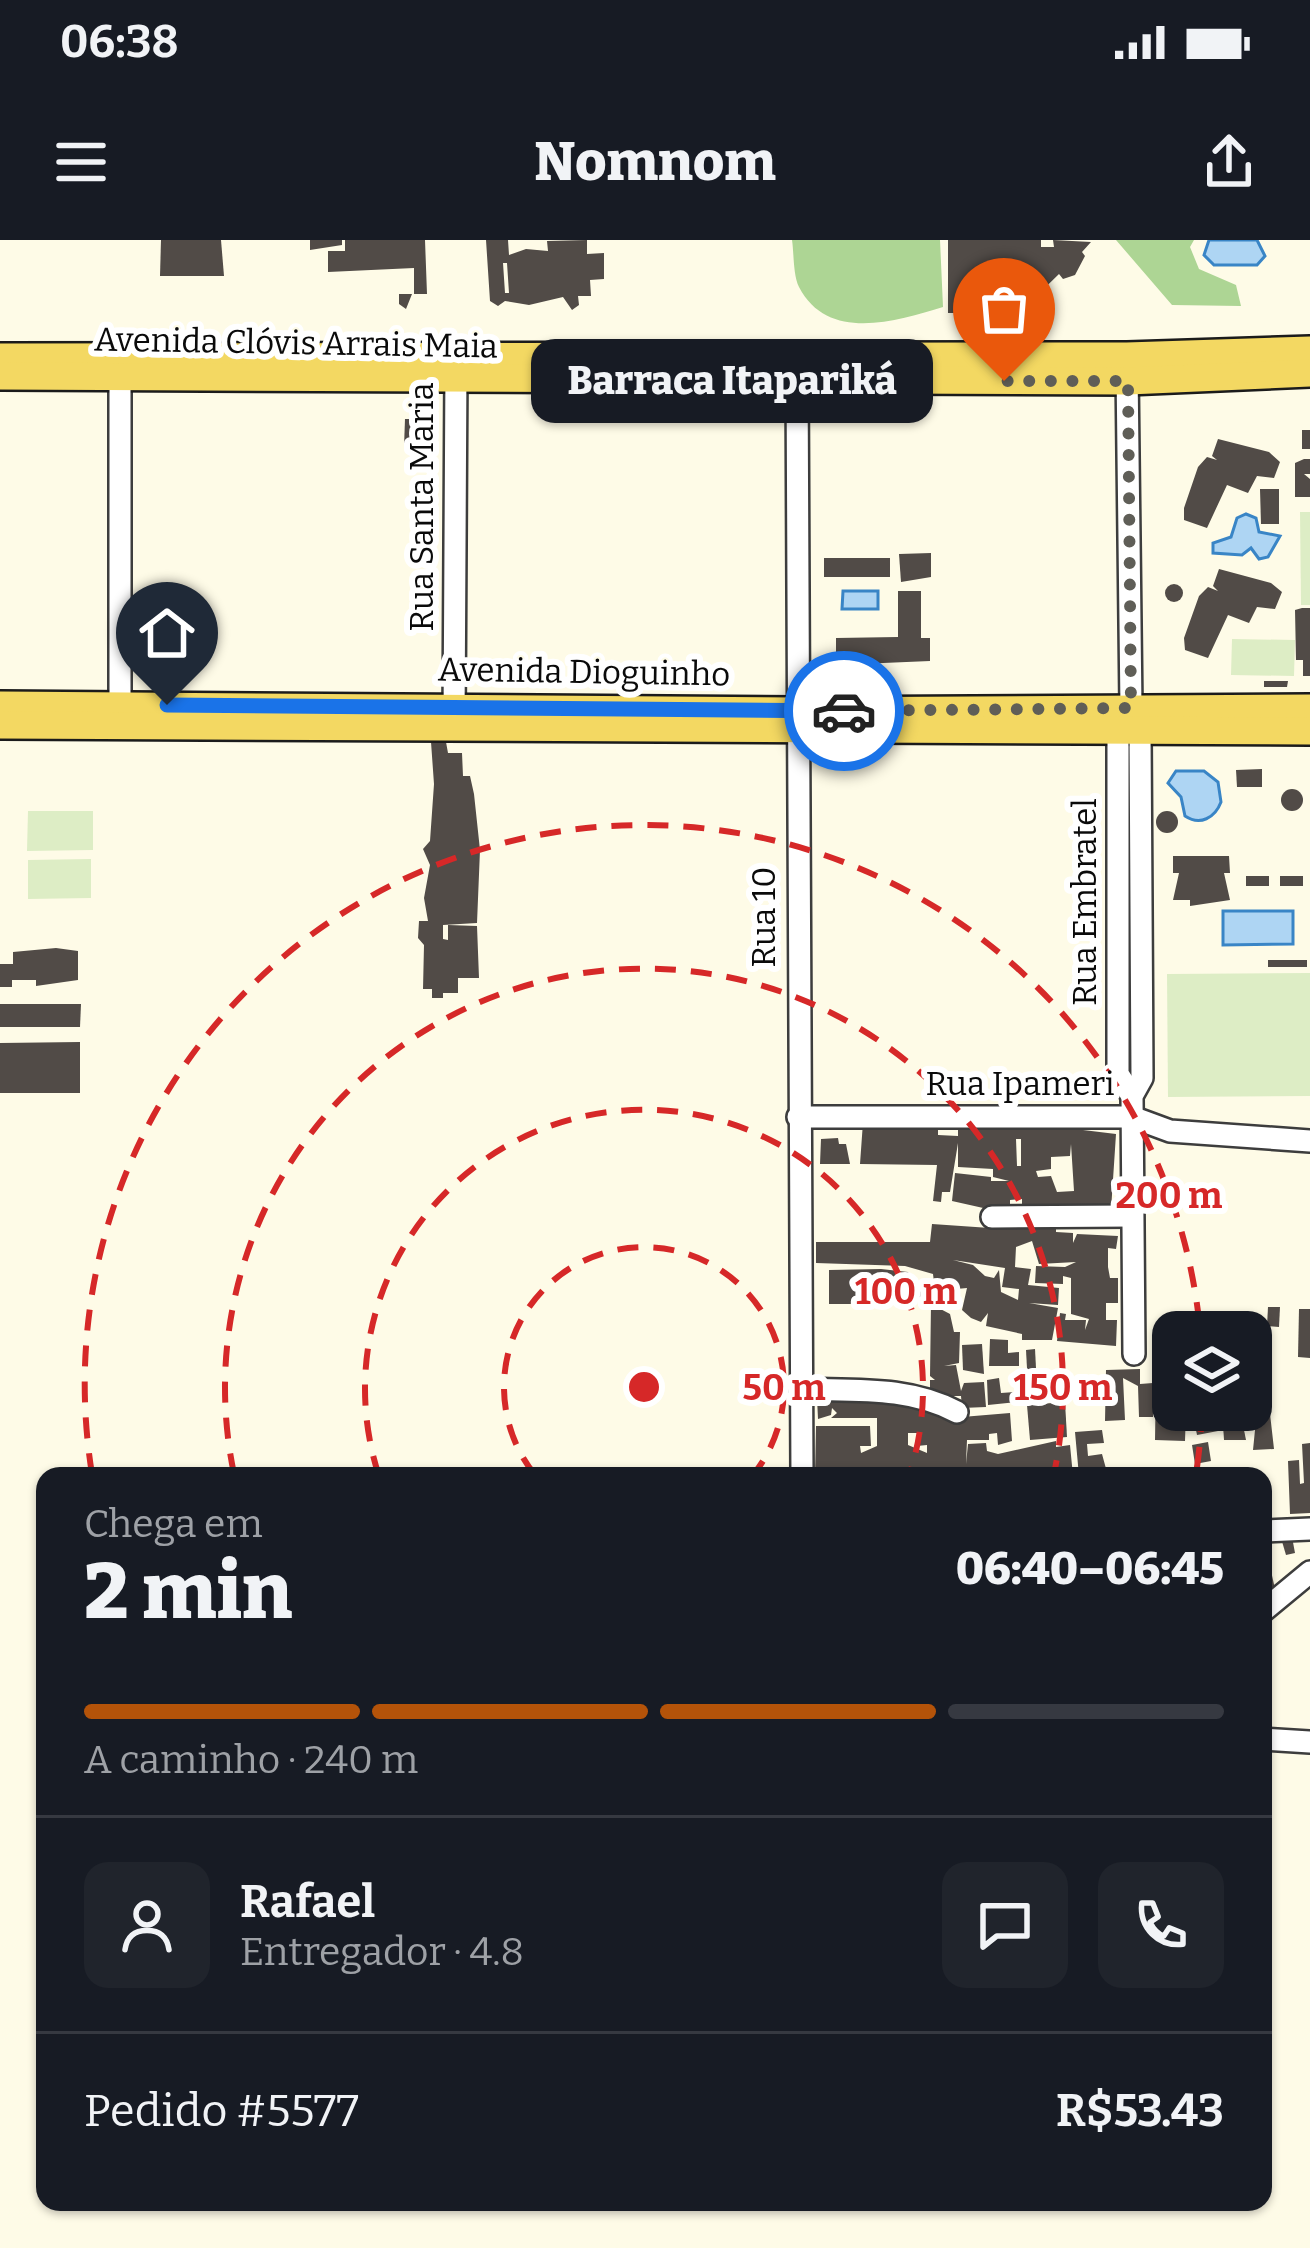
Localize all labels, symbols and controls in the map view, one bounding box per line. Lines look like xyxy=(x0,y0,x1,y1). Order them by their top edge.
text: 06:38 xyxy=(60,15,179,69)
icon: menu xyxy=(48,129,114,195)
icon: share xyxy=(1196,129,1262,195)
text: Nomnom xyxy=(534,130,776,194)
pin xyxy=(953,258,1055,381)
icon: bag xyxy=(971,276,1037,342)
street label: Avenida Clóvis Arrais Maia xyxy=(94,319,498,367)
callout: Barraca Itapariká xyxy=(530,339,932,423)
text: Barraca Itapariká xyxy=(567,358,897,404)
street label: Rua Santa Maria xyxy=(402,382,442,632)
pin xyxy=(116,582,218,705)
icon: home xyxy=(134,600,200,666)
street label: Avenida Dioguinho xyxy=(438,649,730,695)
courier xyxy=(784,651,904,771)
icon: car xyxy=(811,678,877,744)
street label: Rua Embratel xyxy=(1065,798,1105,1006)
street label: Rua 10 xyxy=(744,867,784,967)
street label: Rua Ipameri xyxy=(925,1064,1115,1104)
text: 200 m xyxy=(1116,1174,1222,1218)
text: 100 m xyxy=(855,1270,957,1314)
map controls xyxy=(1152,1311,1272,1431)
button: layers xyxy=(1152,1311,1272,1431)
centre of rings xyxy=(623,1366,665,1408)
text: 50 m xyxy=(742,1366,826,1410)
text: 150 m xyxy=(1014,1366,1112,1410)
text: Chega em xyxy=(84,1501,263,1547)
text: 06:40–06:45 xyxy=(956,1542,1224,1596)
text: 2 min xyxy=(84,1545,293,1639)
text: A caminho · 240 m xyxy=(84,1737,418,1783)
button: person xyxy=(84,1862,210,1988)
button: chat xyxy=(942,1862,1068,1988)
button: phone xyxy=(1098,1862,1224,1988)
text: Rafael xyxy=(240,1875,375,1929)
text: Entregador · 4.8 xyxy=(240,1929,524,1975)
text: Pedido #5577 xyxy=(84,2084,359,2138)
text: R$53.43 xyxy=(1056,2084,1224,2138)

